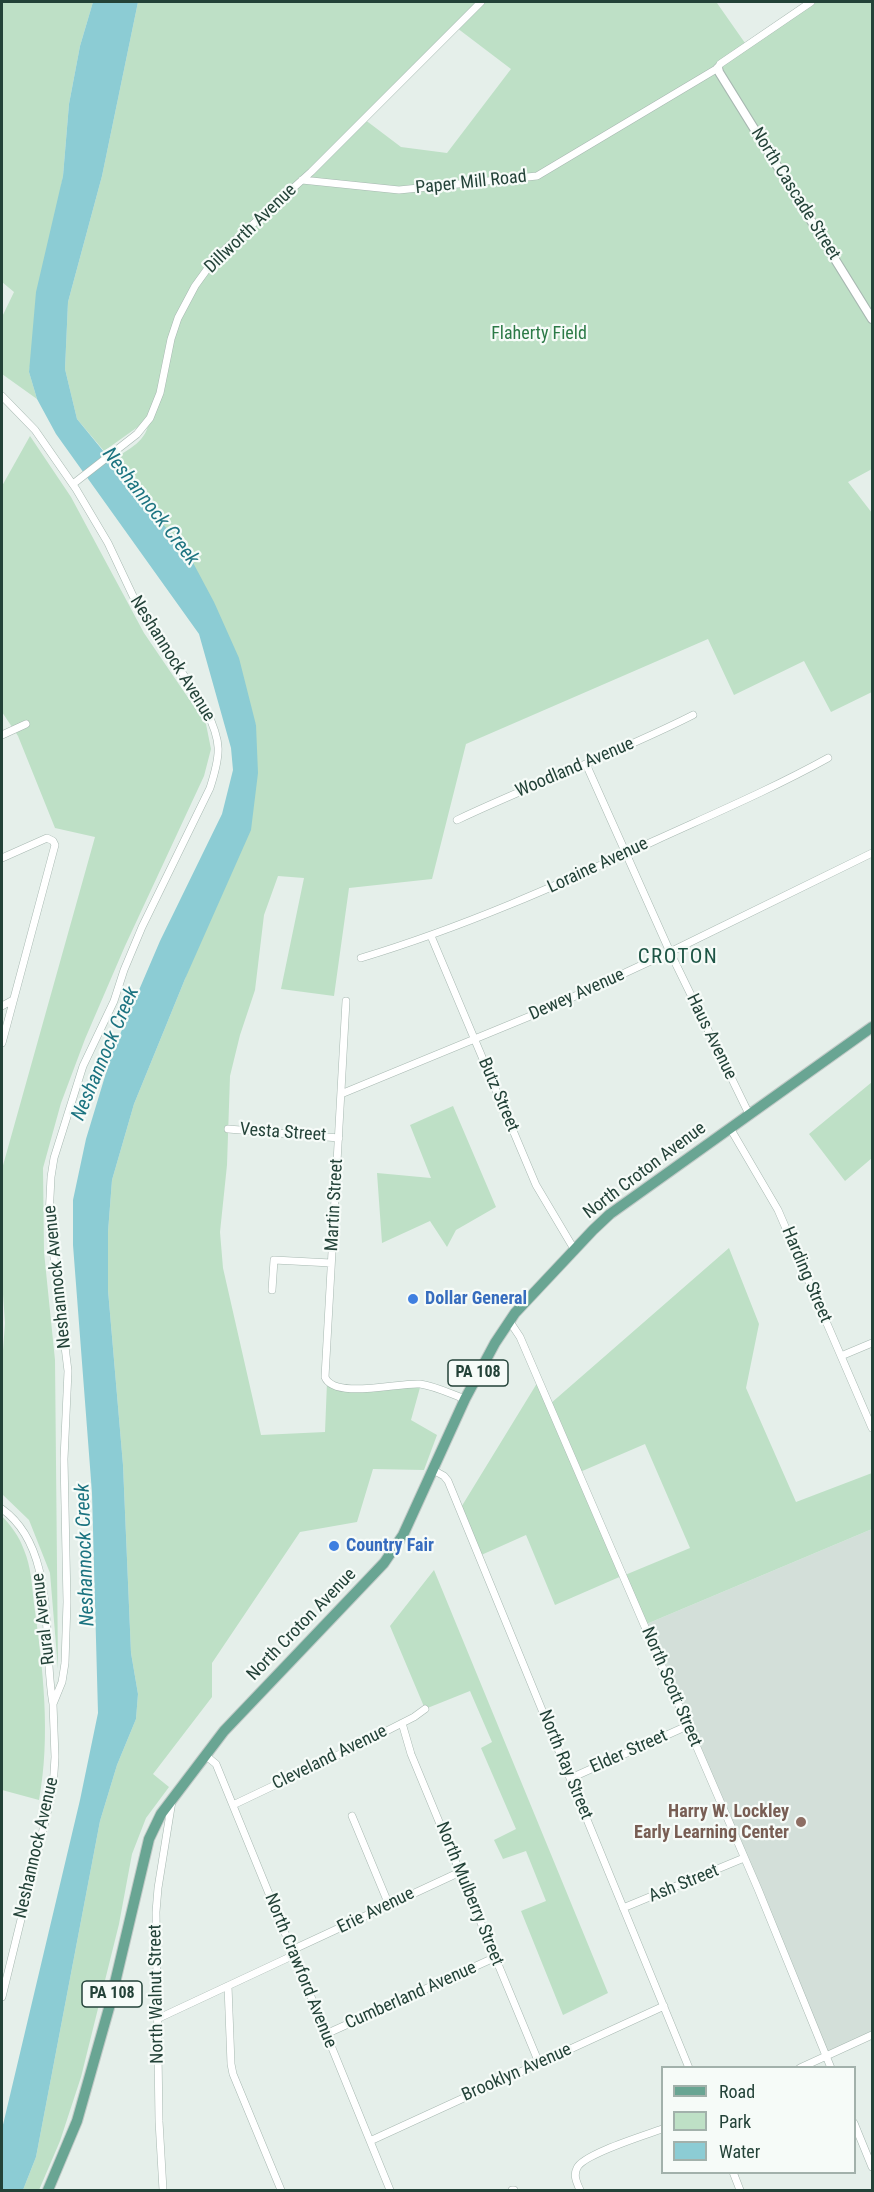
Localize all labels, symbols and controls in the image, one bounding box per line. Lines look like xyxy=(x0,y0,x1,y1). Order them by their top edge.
street label: North Cascade Street xyxy=(746,124,844,264)
street label: Paper Mill Road xyxy=(414,166,528,200)
street label: Dillworth Avenue xyxy=(201,180,301,278)
park label: Flaherty Field xyxy=(491,323,587,345)
water label: Neshannock Creek xyxy=(97,443,203,571)
street label: Neshannock Avenue xyxy=(125,592,219,726)
street label: Woodland Avenue xyxy=(512,733,638,803)
street label: Loraine Avenue xyxy=(544,833,652,899)
district label: CROTON xyxy=(638,945,718,971)
street label: Dewey Avenue xyxy=(526,964,628,1026)
water label: Neshannock Creek xyxy=(67,983,145,1125)
street label: Haus Avenue xyxy=(681,991,741,1083)
street label: Butz Street xyxy=(473,1055,523,1135)
street label: North Croton Avenue xyxy=(580,1118,710,1224)
street label: Vesta Street xyxy=(239,1119,327,1147)
street label: Martin Street xyxy=(322,1158,348,1252)
street label: Neshannock Avenue xyxy=(40,1204,76,1350)
street label: Harding Street xyxy=(776,1224,836,1326)
place label: Dollar General xyxy=(425,1288,527,1310)
marker: Dollar General xyxy=(406,1292,420,1306)
road number: PA 108 xyxy=(448,1360,508,1386)
water label: Neshannock Creek xyxy=(72,1483,100,1627)
place label: Country Fair xyxy=(346,1535,434,1557)
marker: Country Fair xyxy=(327,1539,341,1553)
street label: North Croton Avenue xyxy=(243,1564,361,1686)
street label: Rural Avenue xyxy=(28,1572,60,1666)
street label: North Scott Street xyxy=(636,1624,706,1750)
street label: North Ray Street xyxy=(533,1707,597,1823)
street label: Cleveland Avenue xyxy=(269,1721,391,1795)
street label: Elder Street xyxy=(587,1725,671,1779)
street label: Neshannock Avenue xyxy=(10,1775,64,1921)
place label: Harry W. Lockley Early Learning Center xyxy=(634,1801,789,1844)
marker: Harry W. Lockley Early Learning Center xyxy=(794,1815,808,1829)
street label: North Mulberry Street xyxy=(430,1819,508,1969)
street label: Ash Street xyxy=(646,1860,722,1908)
street label: Erie Avenue xyxy=(334,1883,418,1939)
street label: North Crawford Avenue xyxy=(259,1891,341,2051)
street label: North Walnut Street xyxy=(145,1924,169,2064)
street label: Cumberland Avenue xyxy=(342,1957,480,2035)
road number: PA 108 xyxy=(82,1981,142,2007)
street label: Brooklyn Avenue xyxy=(459,2039,575,2107)
legend xyxy=(661,2066,856,2174)
text: Road xyxy=(719,2081,755,2102)
text: Park xyxy=(719,2111,751,2132)
text: Water xyxy=(719,2141,760,2162)

